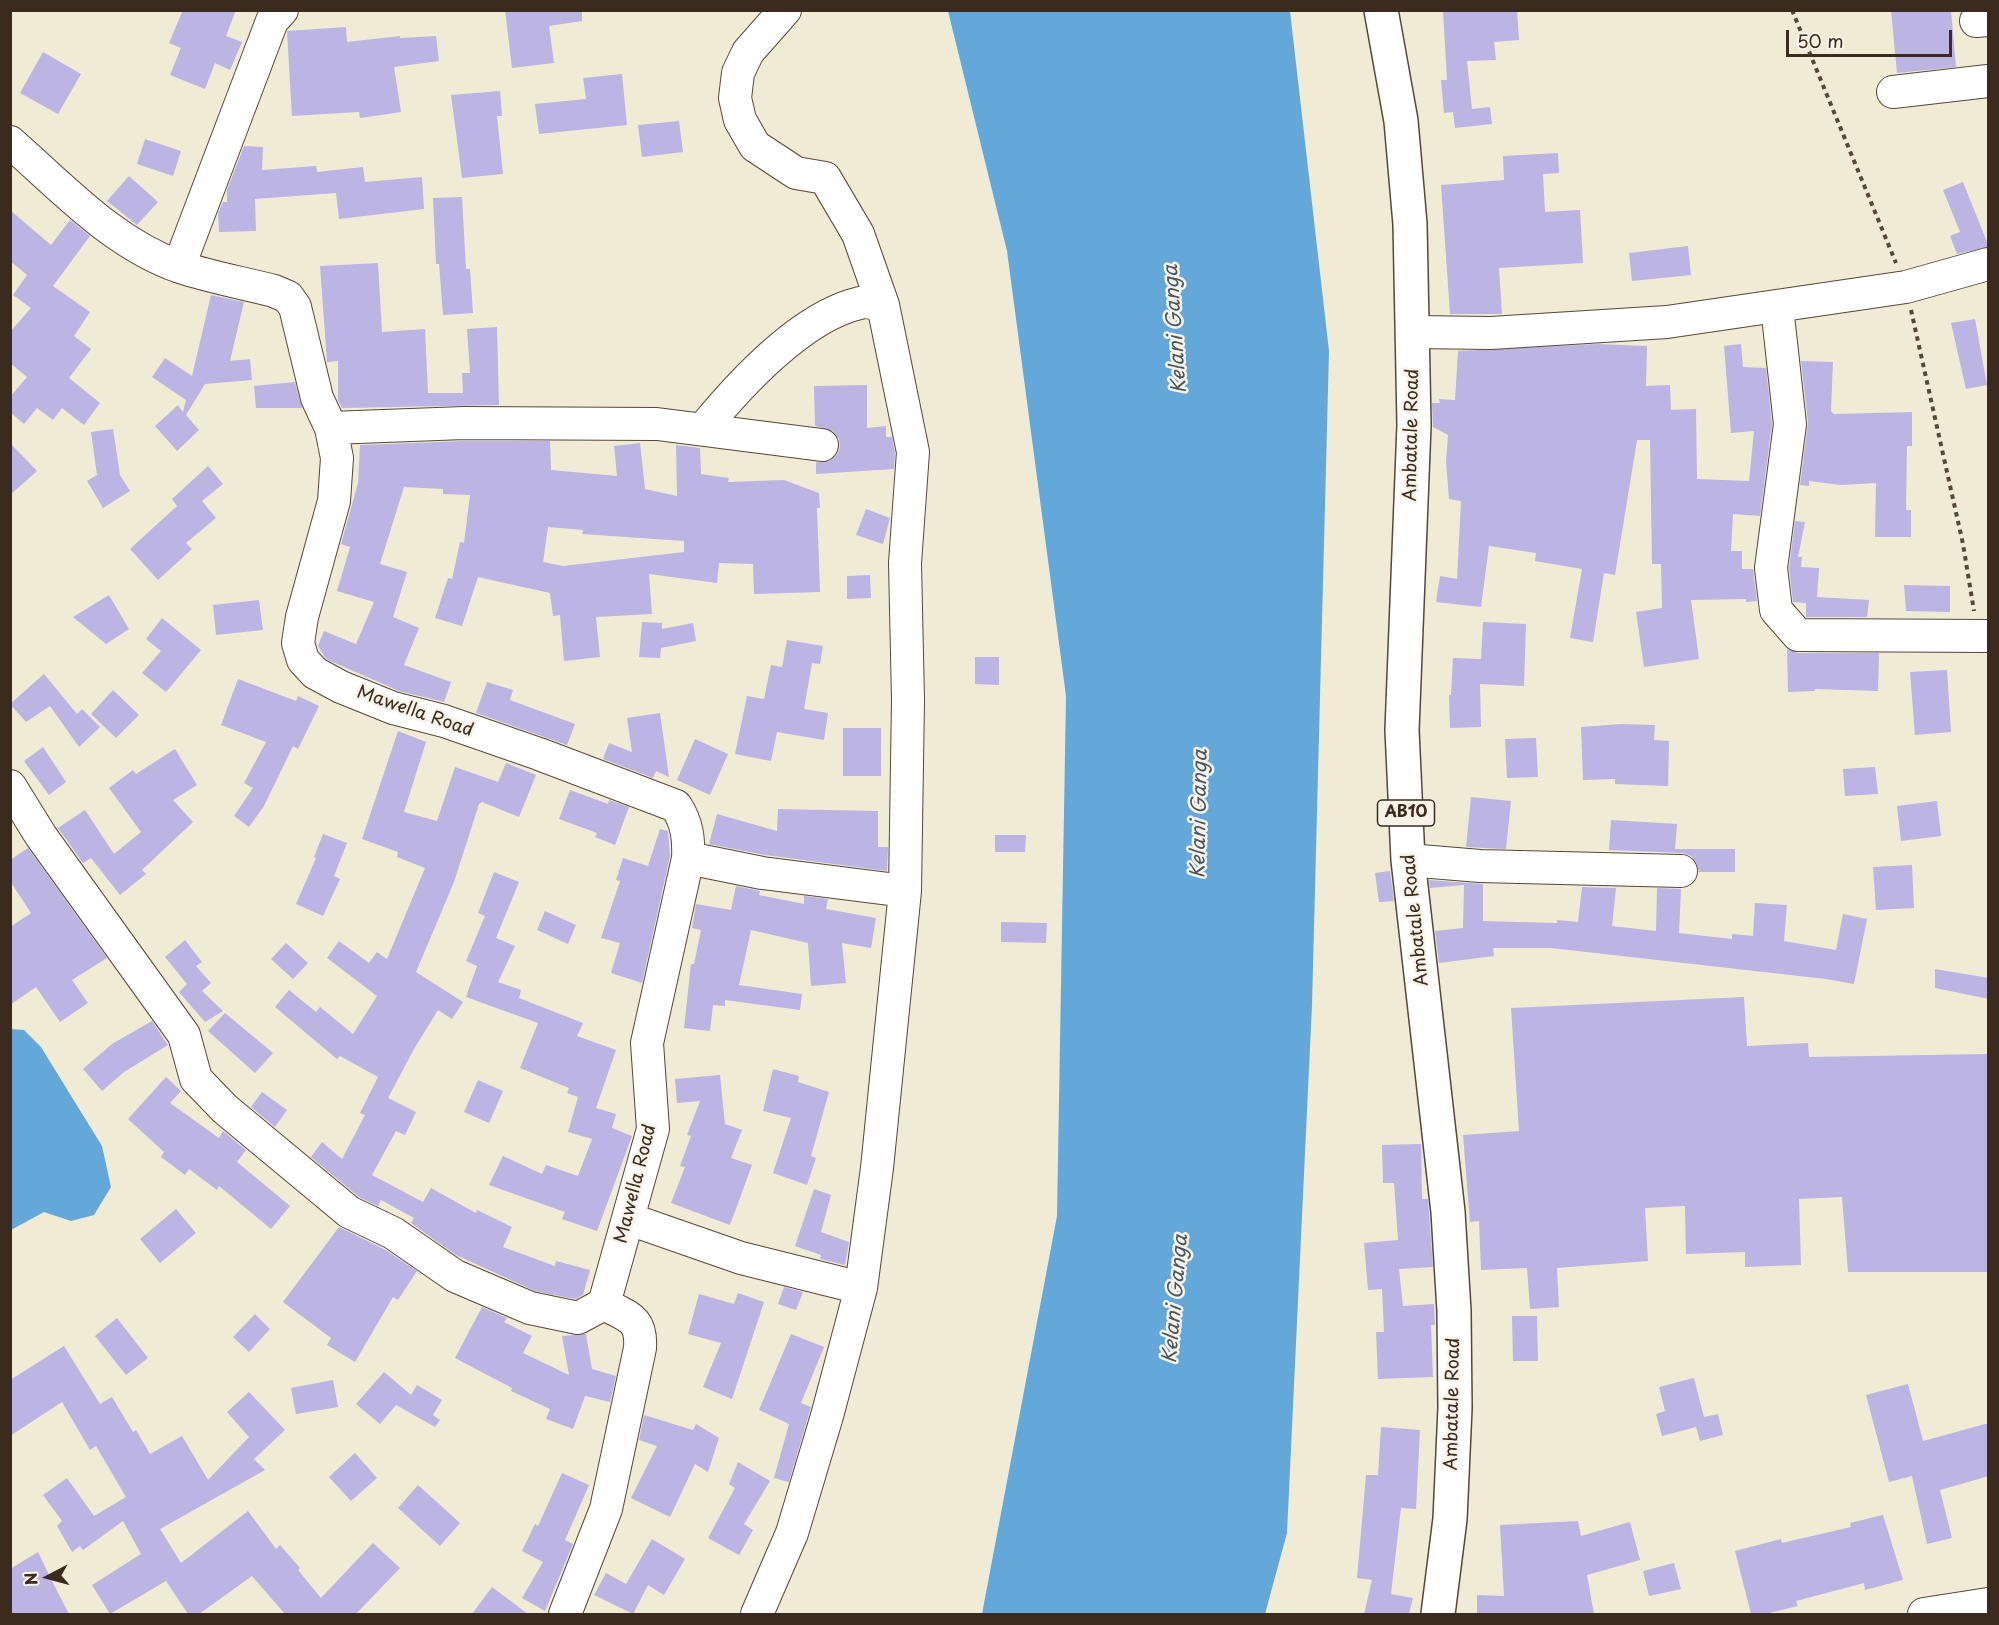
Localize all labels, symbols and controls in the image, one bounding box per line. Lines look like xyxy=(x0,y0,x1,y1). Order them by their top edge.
scale bar xyxy=(1789,18,1956,56)
text: 50 m xyxy=(1797,27,1844,54)
water label: Kelani Ganga xyxy=(1160,264,1192,394)
street label: Ambatale Road xyxy=(1400,368,1424,502)
street label: Mawella Road xyxy=(354,682,476,742)
water label: Kelani Ganga xyxy=(1187,749,1213,879)
road number: AB10 xyxy=(1378,800,1434,826)
street label: Ambatale Road xyxy=(1398,853,1434,987)
street label: Mawella Road xyxy=(611,1122,661,1246)
water label: Kelani Ganga xyxy=(1158,1234,1194,1364)
street label: Ambatale Road xyxy=(1441,1337,1465,1471)
north arrow xyxy=(18,1547,78,1607)
text: N xyxy=(18,1571,43,1586)

